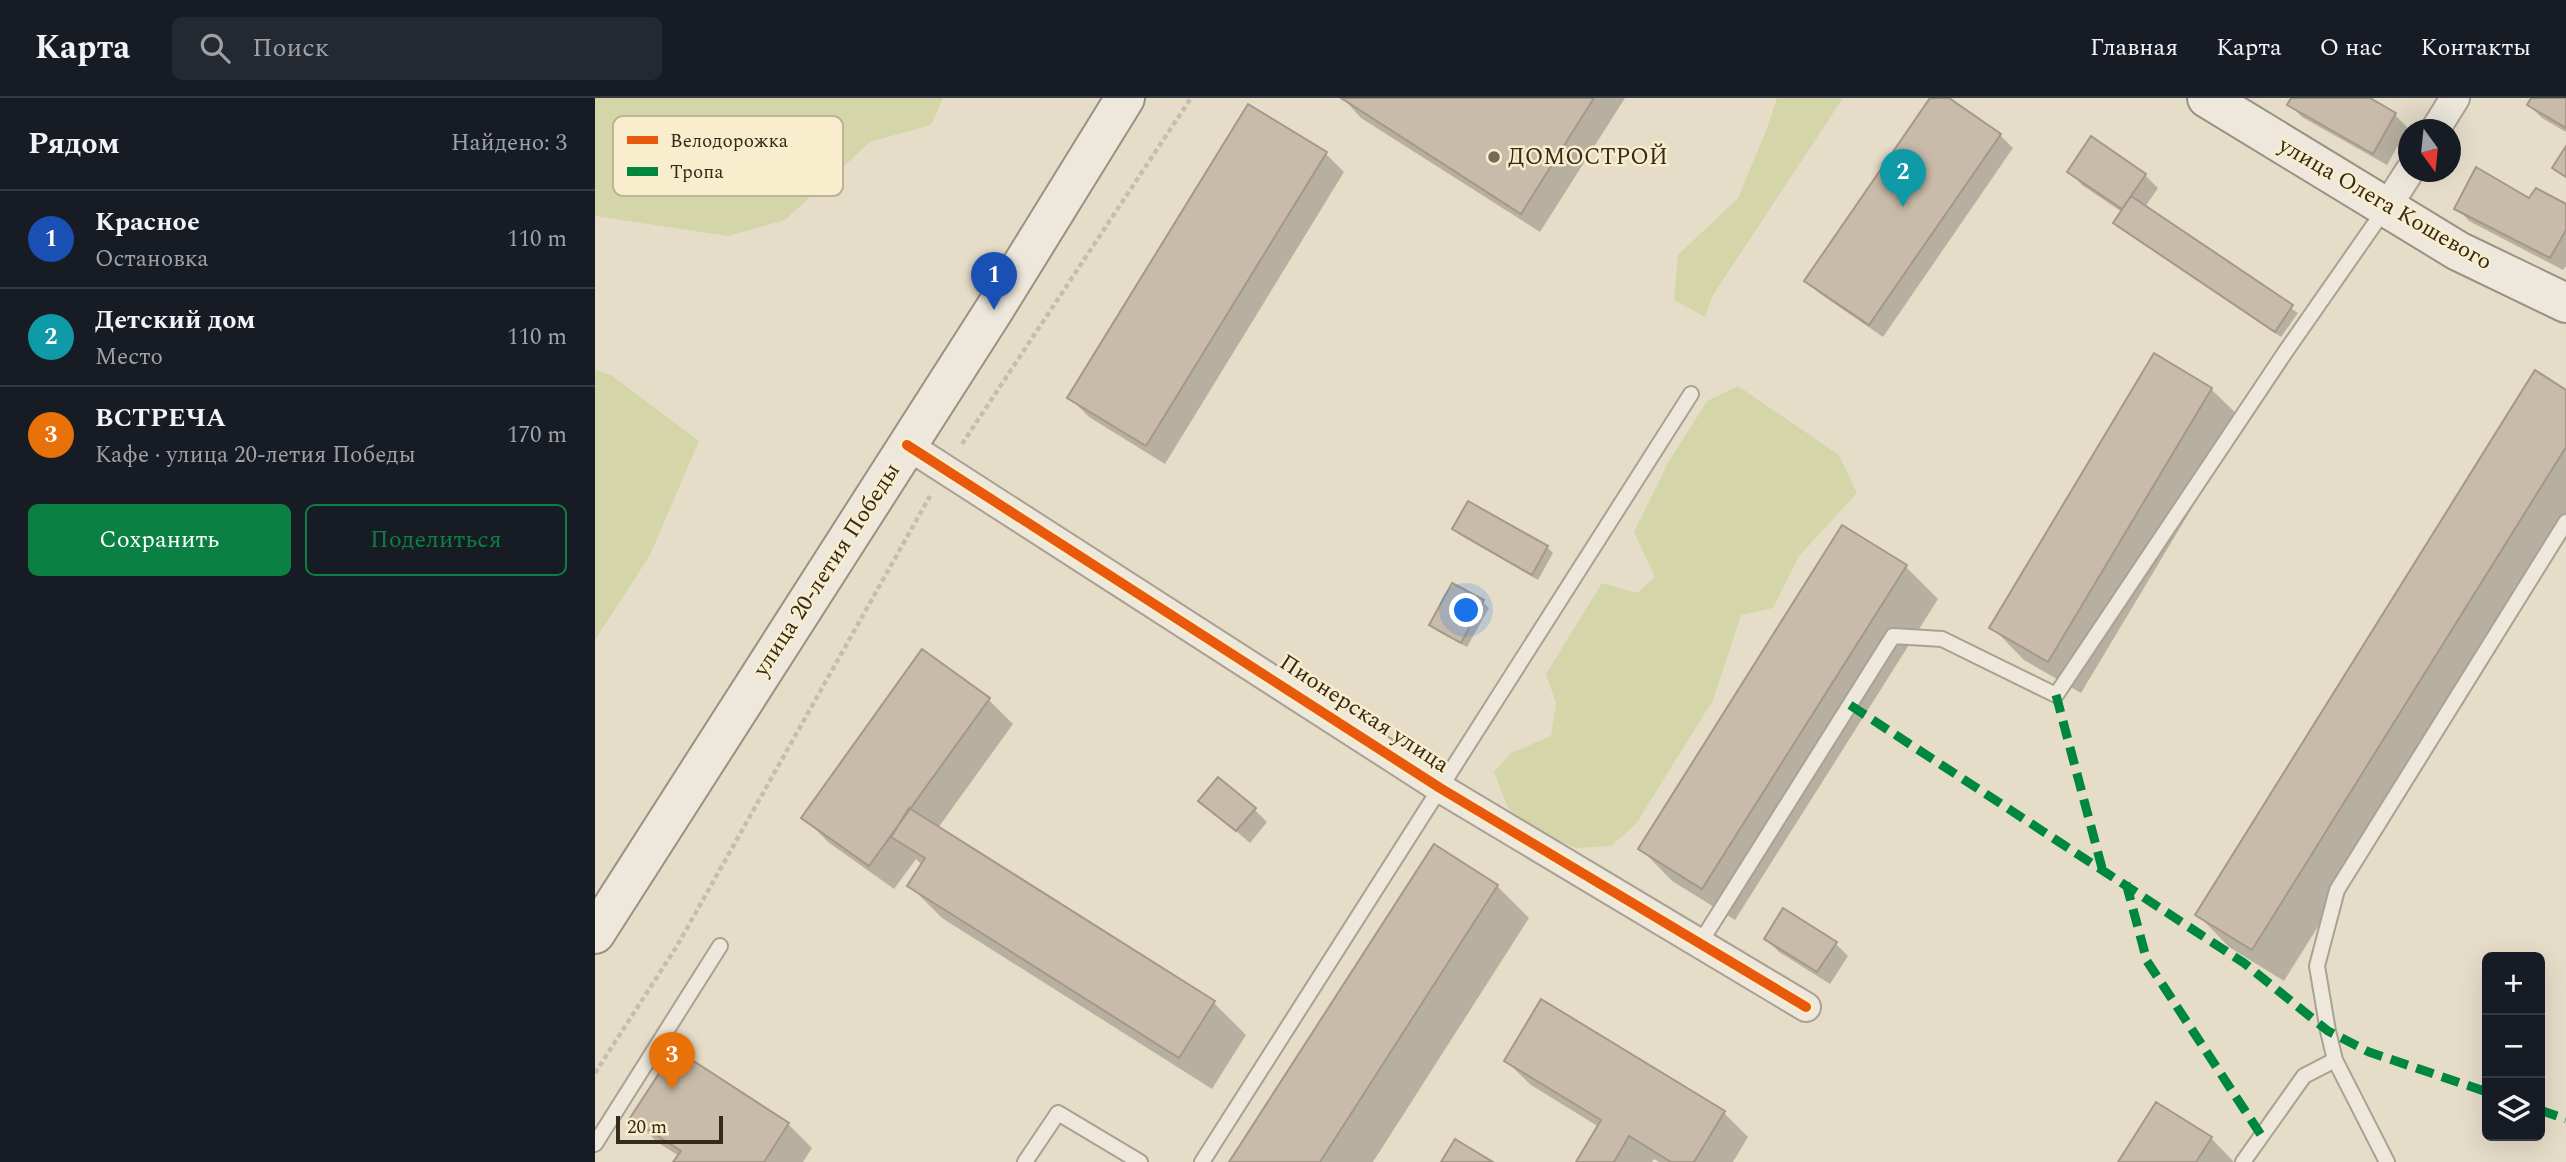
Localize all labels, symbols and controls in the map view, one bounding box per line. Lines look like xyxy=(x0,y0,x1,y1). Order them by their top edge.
search box xyxy=(172,17,662,80)
text: Карта xyxy=(35,23,130,73)
text: Поиск xyxy=(252,28,329,68)
icon: search xyxy=(196,29,234,67)
text: Главная xyxy=(2090,30,2178,66)
text: Карта xyxy=(2216,30,2282,66)
text: О нас xyxy=(2320,30,2383,66)
text: Контакты xyxy=(2421,30,2531,66)
legend xyxy=(613,116,843,196)
north arrow xyxy=(2398,119,2461,182)
text: Рядом xyxy=(28,121,120,167)
text: Найдено: 3 xyxy=(451,126,567,161)
text: Велодорожка xyxy=(670,127,789,156)
street label: улица Олега Кошевого xyxy=(2271,128,2498,280)
place label: ДОМОСТРОЙ xyxy=(1508,140,1668,175)
marker: ДОМОСТРОЙ xyxy=(1486,149,1502,165)
pin: 2 xyxy=(1880,149,1926,207)
text: Тропа xyxy=(670,158,724,187)
text: Красное xyxy=(95,202,200,242)
text: 1 xyxy=(45,222,57,257)
text: 110 m xyxy=(507,222,567,257)
text: Остановка xyxy=(95,242,208,277)
pin: 1 xyxy=(971,252,1017,310)
text: Детский дом xyxy=(95,300,256,340)
text: 2 xyxy=(45,320,57,355)
text: 110 m xyxy=(507,320,567,355)
text: Место xyxy=(95,340,163,375)
text: ВСТРЕЧА xyxy=(95,398,226,438)
text: 3 xyxy=(45,418,57,453)
text: 170 m xyxy=(507,418,567,453)
text: Кафе · улица 20-летия Победы xyxy=(95,438,416,473)
street label: улица 20-летия Победы xyxy=(744,456,910,685)
button: Сохранить xyxy=(28,504,291,576)
button: Поделиться xyxy=(305,504,567,576)
your location xyxy=(1449,593,1483,627)
street label: Пионерская улица xyxy=(1272,646,1456,782)
map controls xyxy=(2482,952,2545,1141)
button: + xyxy=(2482,952,2545,1015)
button: − xyxy=(2482,1015,2545,1078)
pin: 3 xyxy=(649,1032,695,1090)
button: layers xyxy=(2482,1078,2545,1141)
scale bar xyxy=(616,1113,723,1145)
text: 20 m xyxy=(627,1113,667,1142)

